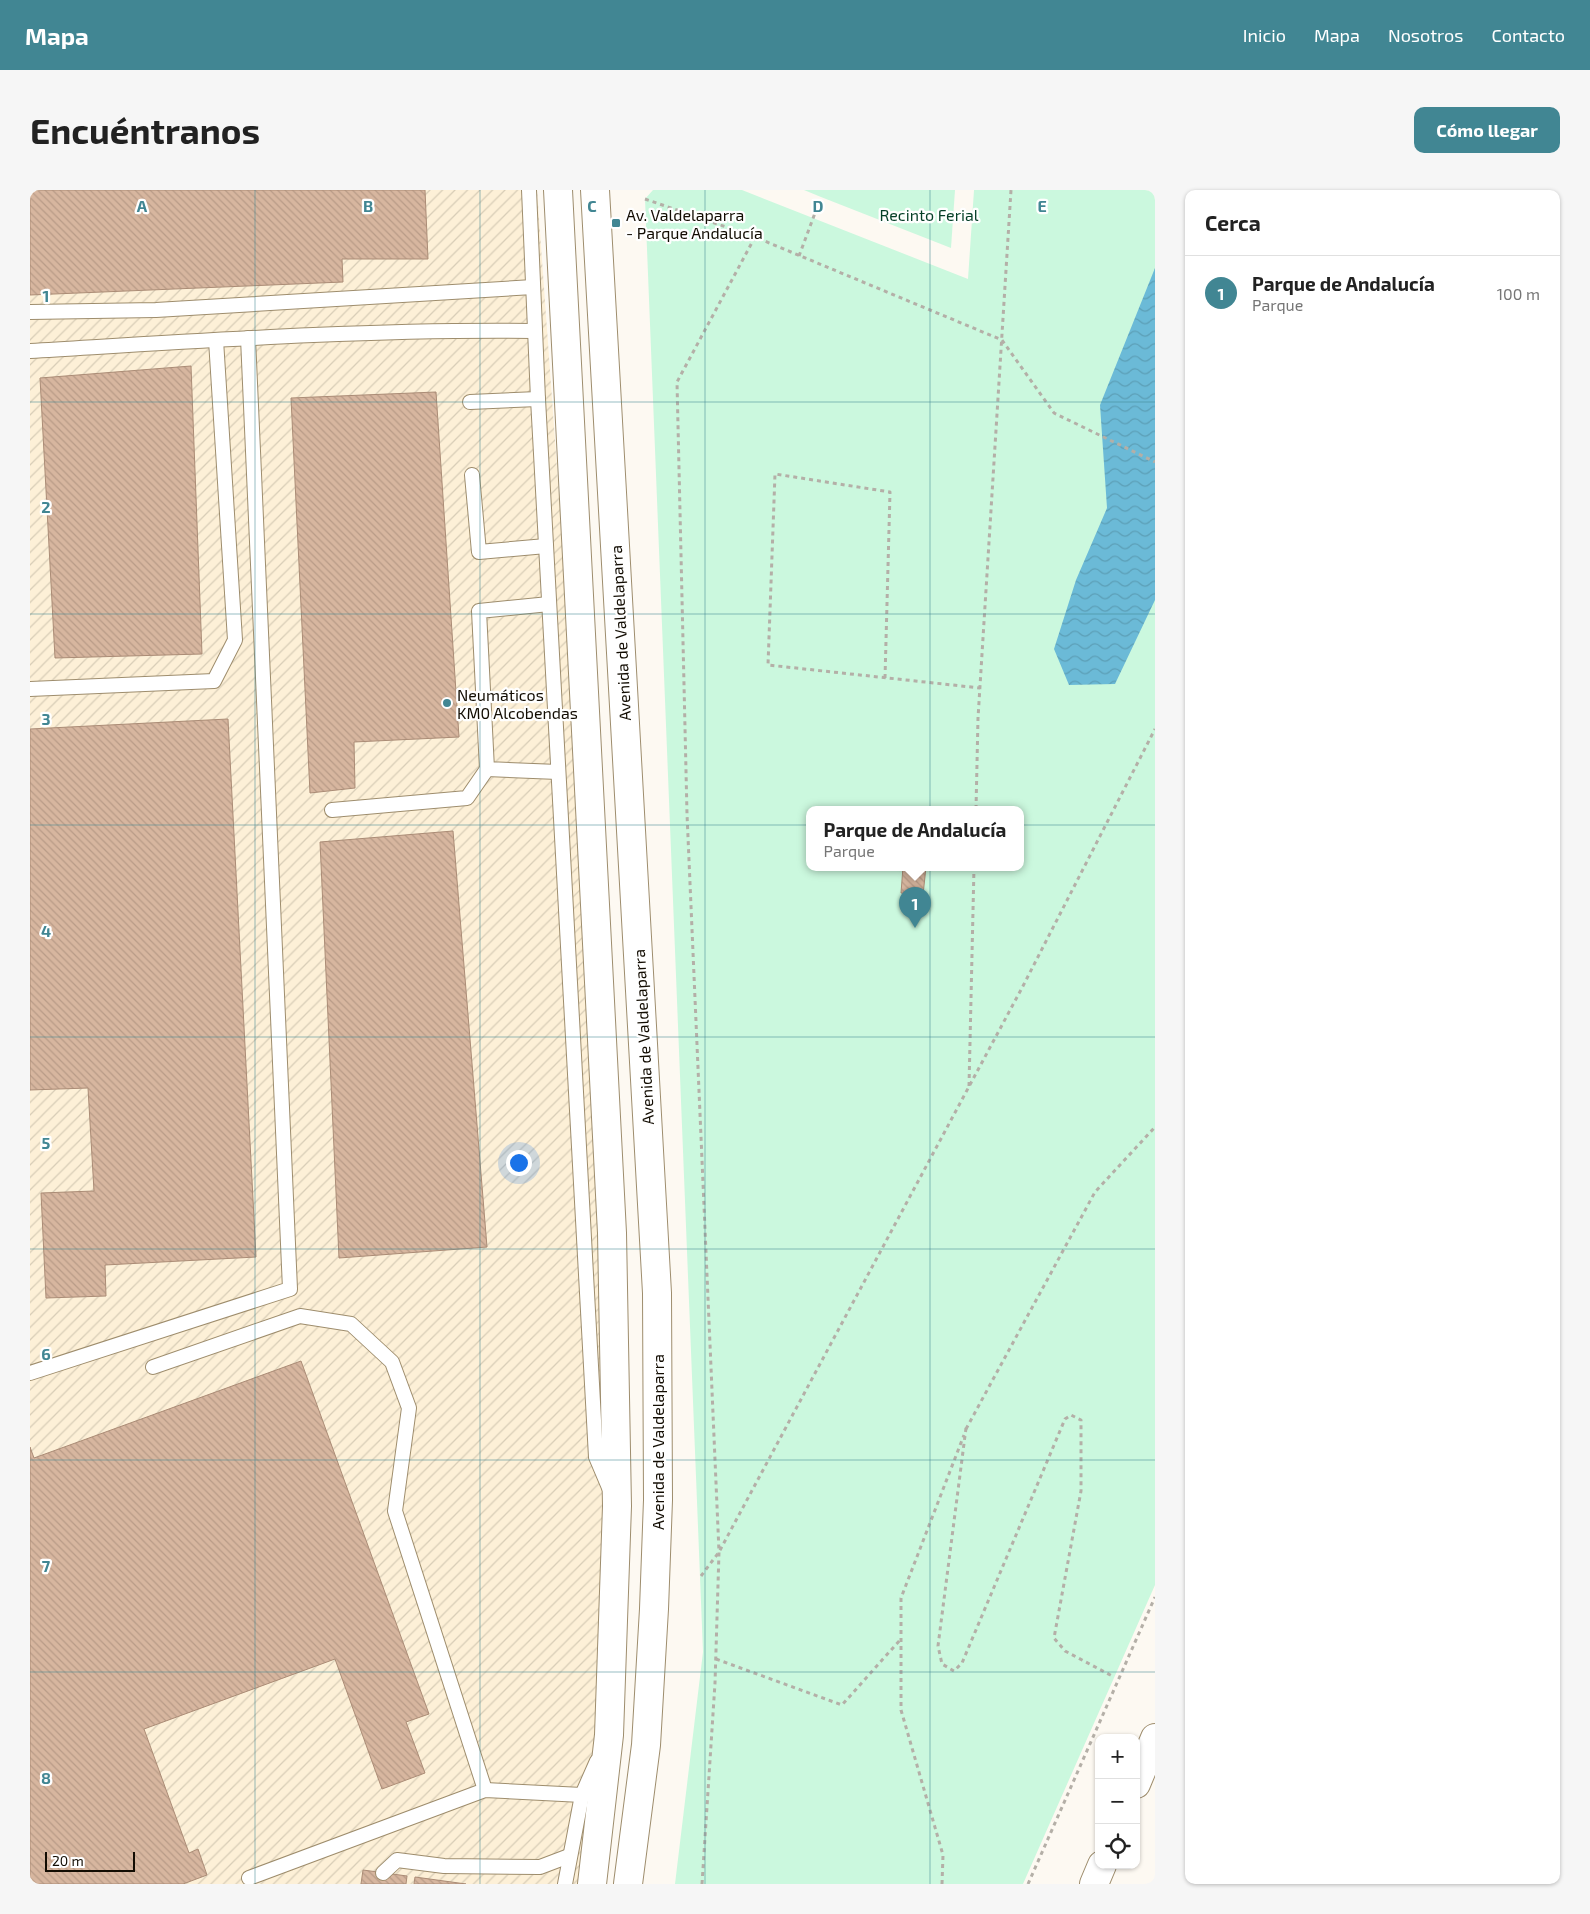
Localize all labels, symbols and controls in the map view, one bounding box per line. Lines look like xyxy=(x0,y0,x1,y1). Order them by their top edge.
text: Mapa xyxy=(25,21,89,50)
text: Inicio xyxy=(1243,24,1286,46)
text: Mapa xyxy=(1314,24,1360,46)
text: Nosotros xyxy=(1388,24,1463,46)
text: Contacto xyxy=(1491,24,1565,46)
button: Cómo llegar xyxy=(1414,107,1560,153)
text: Encuéntranos xyxy=(30,109,260,151)
text: A xyxy=(137,196,148,215)
text: B xyxy=(363,196,373,215)
text: C xyxy=(587,196,597,215)
text: D xyxy=(813,196,824,215)
text: E xyxy=(1037,196,1047,215)
place label: Av. Valdelaparra - Parque Andalucía xyxy=(626,205,763,242)
park label: Recinto Ferial xyxy=(879,205,979,224)
text: Cerca xyxy=(1205,210,1261,235)
marker: Av. Valdelaparra - Parque Andalucía xyxy=(610,217,622,229)
text: Parque de Andalucía xyxy=(1252,272,1435,295)
text: 1 xyxy=(1218,284,1224,303)
text: 100 m xyxy=(1497,284,1540,303)
text: 1 xyxy=(43,286,49,305)
text: Parque xyxy=(1252,295,1303,314)
text: 2 xyxy=(41,497,51,516)
street label: Avenida de Valdelaparra xyxy=(606,545,634,721)
place label: Neumáticos KM0 Alcobendas xyxy=(457,685,578,722)
marker: Neumáticos KM0 Alcobendas xyxy=(441,697,453,709)
text: 3 xyxy=(41,709,51,728)
popup xyxy=(806,806,1024,871)
text: Parque de Andalucía xyxy=(824,818,1006,841)
text: Parque xyxy=(824,841,875,860)
pin: 1 xyxy=(899,887,931,928)
text: 4 xyxy=(41,921,51,940)
street label: Avenida de Valdelaparra xyxy=(629,949,657,1125)
text: 5 xyxy=(42,1133,51,1152)
your location xyxy=(506,1150,532,1176)
text: 6 xyxy=(41,1344,51,1363)
street label: Avenida de Valdelaparra xyxy=(648,1354,667,1530)
text: 7 xyxy=(42,1556,51,1575)
map controls xyxy=(1095,1734,1140,1869)
button: + xyxy=(1095,1734,1140,1779)
text: 8 xyxy=(41,1768,51,1787)
button: − xyxy=(1095,1779,1140,1824)
button: locate xyxy=(1095,1824,1140,1869)
scale bar xyxy=(45,1849,135,1872)
text: 20 m xyxy=(52,1852,84,1869)

